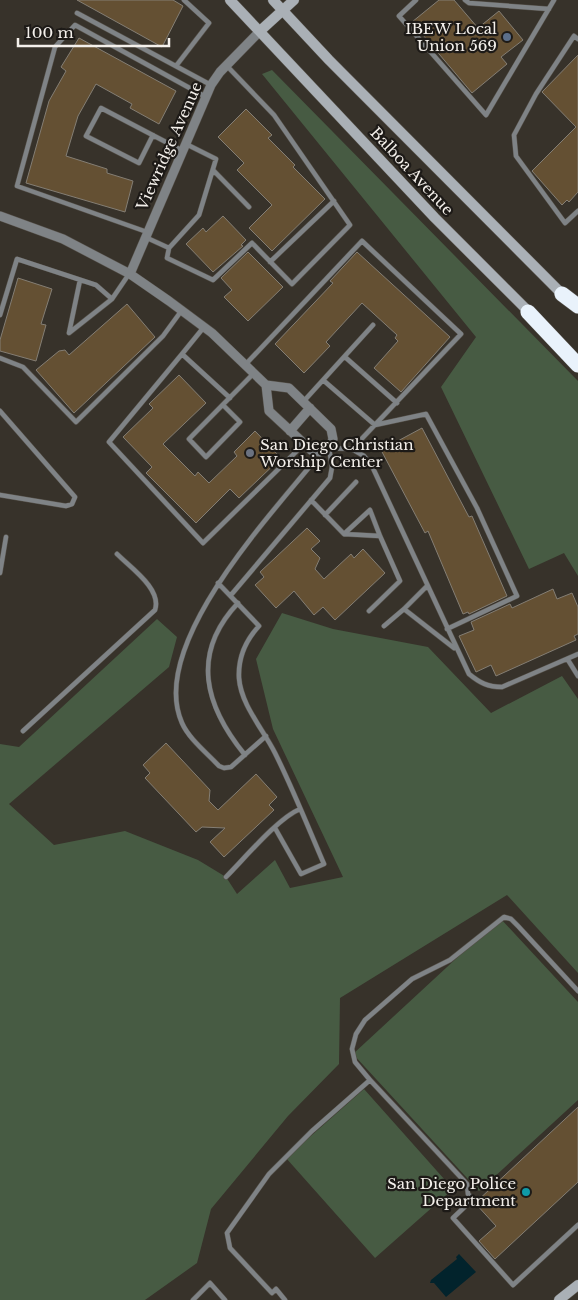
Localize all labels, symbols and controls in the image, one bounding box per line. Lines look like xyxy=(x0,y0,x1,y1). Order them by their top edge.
scale bar xyxy=(18,15,169,47)
place label: IBEW Local Union 569 xyxy=(405,19,497,55)
text: 100 m xyxy=(25,23,74,42)
marker: IBEW Local Union 569 xyxy=(501,31,513,43)
street label: Viewridge Avenue xyxy=(132,79,206,214)
street label: Balboa Avenue xyxy=(366,123,458,219)
place label: San Diego Christian Worship Center xyxy=(259,435,413,471)
marker: San Diego Christian Worship Center xyxy=(244,447,256,459)
place label: San Diego Police Department xyxy=(387,1174,516,1210)
marker: San Diego Police Department xyxy=(520,1186,532,1198)

